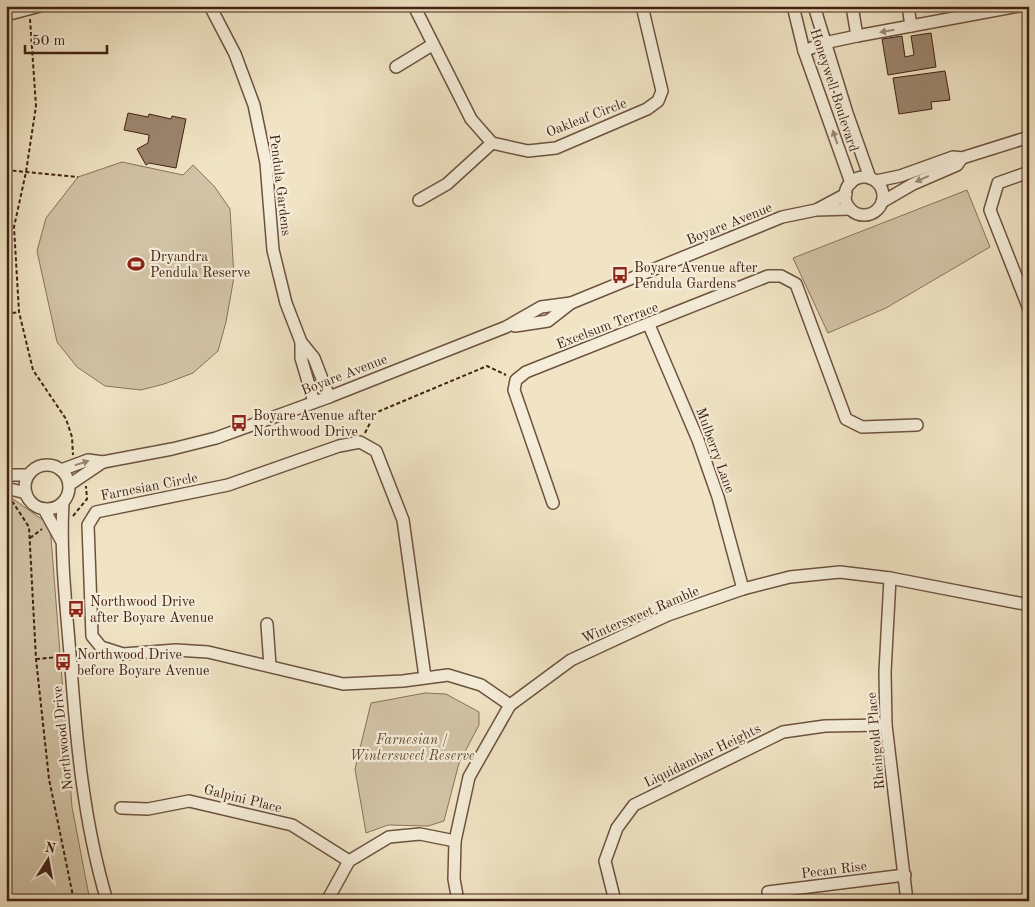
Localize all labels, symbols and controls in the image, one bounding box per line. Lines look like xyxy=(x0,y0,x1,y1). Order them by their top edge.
scale bar xyxy=(25,22,108,54)
street label: Honeywell Boulevard xyxy=(807,27,861,154)
one-way arrow xyxy=(879,27,895,35)
text: 50 m xyxy=(32,34,66,49)
street label: Oakleaf Circle xyxy=(544,96,629,140)
one-way arrow xyxy=(831,129,839,144)
street label: Pendula Gardens xyxy=(267,133,293,237)
one-way arrow xyxy=(915,176,929,184)
street label: Boyare Avenue xyxy=(685,200,774,247)
place label: Dryandra Pendula Reserve xyxy=(150,250,250,280)
sports icon: Dryandra Pendula Reserve xyxy=(126,254,146,274)
place label: Boyare Avenue after Pendula Gardens xyxy=(634,261,758,291)
bus stop icon: Boyare Avenue after Pendula Gardens xyxy=(610,265,630,285)
street label: Excelsum Terrace xyxy=(554,300,660,352)
street label: Boyare Avenue xyxy=(299,352,389,398)
street label: Mulberry Lane xyxy=(693,406,737,495)
place label: Boyare Avenue after Northwood Drive xyxy=(253,409,377,439)
bus stop icon: Boyare Avenue after Northwood Drive xyxy=(229,413,249,433)
one-way arrow xyxy=(75,459,90,467)
street label: Farnesian Circle xyxy=(99,471,199,503)
street label: Wintersweet Ramble xyxy=(580,584,701,646)
place label: Northwood Drive after Boyare Avenue xyxy=(90,595,214,625)
bus stop icon: Northwood Drive after Boyare Avenue xyxy=(66,599,86,619)
place label: Northwood Drive before Boyare Avenue xyxy=(77,648,209,678)
bus stop icon: Northwood Drive before Boyare Avenue xyxy=(53,652,73,672)
street label: Northwood Drive xyxy=(51,685,75,791)
street label: Rheingold Place xyxy=(865,692,887,790)
street label: Liquidambar Heights xyxy=(642,722,763,790)
park label: Farnesian / Wintersweet Reserve xyxy=(349,733,475,763)
street label: Galpini Place xyxy=(202,783,283,815)
north arrow xyxy=(22,834,72,884)
text: N xyxy=(44,840,57,856)
street label: Pecan Rise xyxy=(800,859,868,881)

